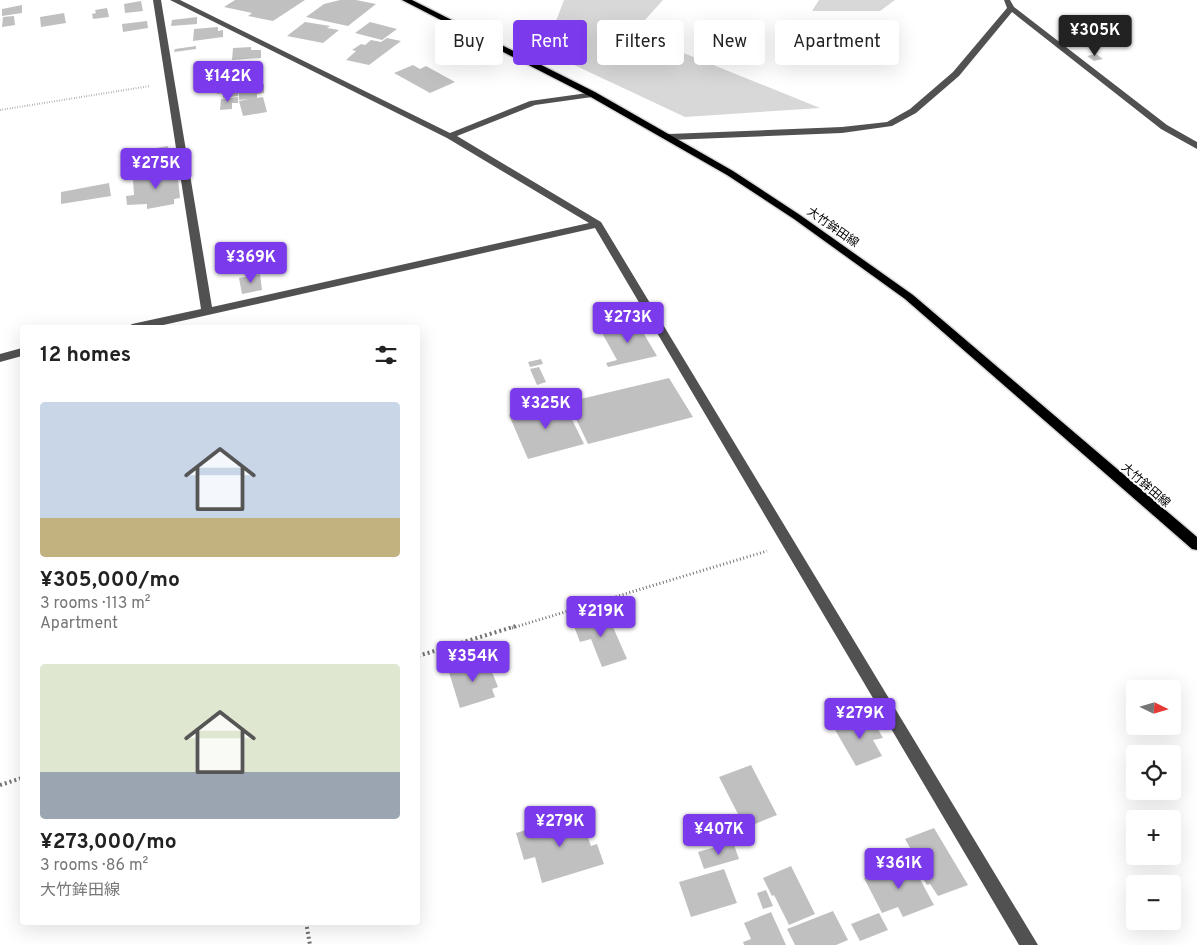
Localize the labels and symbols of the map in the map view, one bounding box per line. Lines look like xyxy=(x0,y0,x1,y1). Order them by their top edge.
pin: ¥305K xyxy=(1060,15,1130,57)
pin: ¥142K xyxy=(193,61,263,103)
pin: ¥275K xyxy=(121,148,191,190)
street label: 大竹鉾田線 xyxy=(803,204,862,252)
pin: ¥369K xyxy=(216,242,286,284)
pin: ¥273K xyxy=(593,302,663,344)
pin: ¥325K xyxy=(511,388,581,430)
street label: 大竹鉾田線 xyxy=(1117,460,1173,511)
pin: ¥219K xyxy=(566,596,636,638)
pin: ¥354K xyxy=(438,640,508,683)
north arrow xyxy=(1126,680,1181,735)
pin: ¥279K xyxy=(825,698,895,740)
pin: ¥279K xyxy=(525,806,595,848)
pin: ¥407K xyxy=(684,814,754,856)
pin: ¥361K xyxy=(864,848,934,890)

